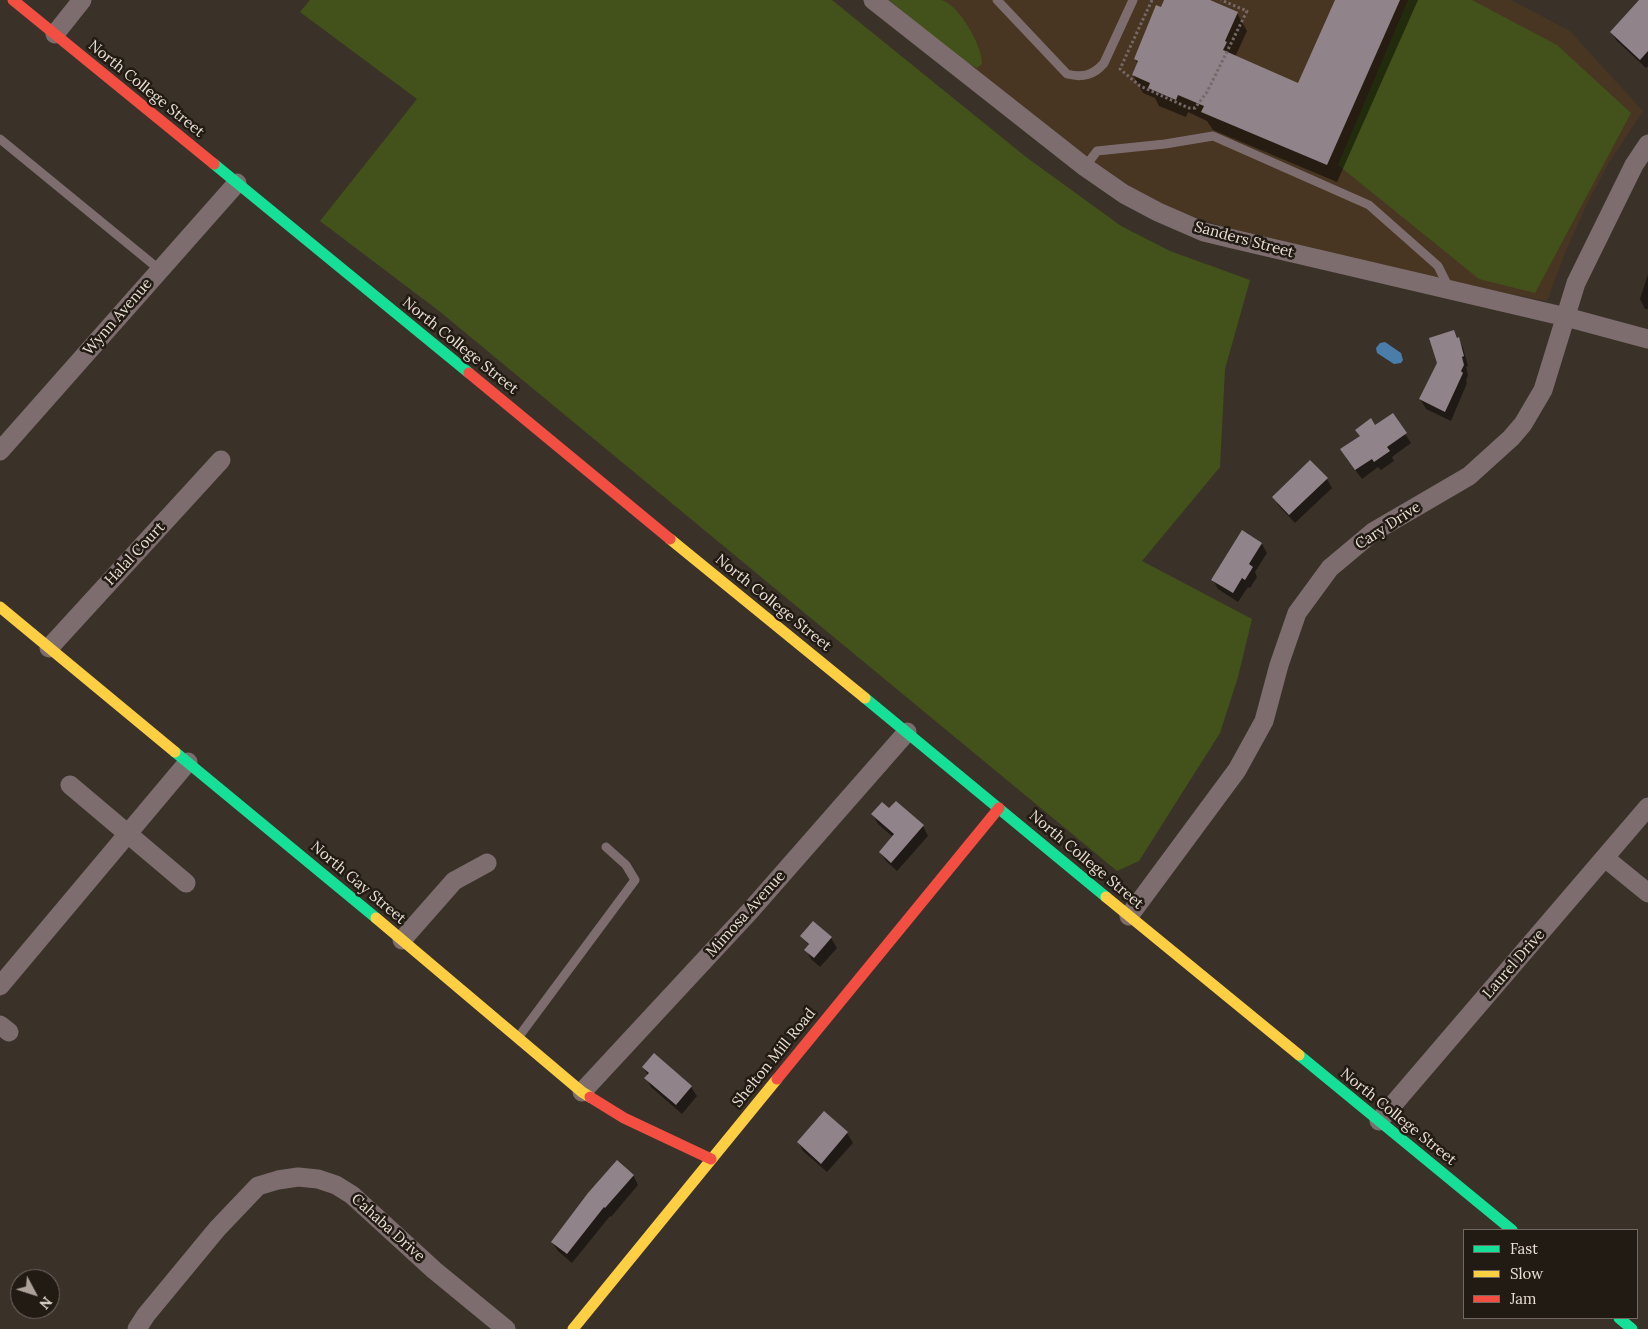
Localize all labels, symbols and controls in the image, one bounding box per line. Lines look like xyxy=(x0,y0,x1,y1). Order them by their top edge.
street label: North College Street xyxy=(84,37,208,141)
street label: Sanders Street xyxy=(1192,218,1296,262)
street label: Wynn Avenue xyxy=(80,275,156,359)
street label: North College Street xyxy=(398,294,522,398)
street label: Cary Drive xyxy=(1352,498,1424,554)
street label: Halal Court xyxy=(101,519,169,589)
street label: North College Street xyxy=(711,551,835,655)
street label: North College Street xyxy=(1025,807,1147,913)
street label: North Gay Street xyxy=(307,838,409,928)
street label: Mimosa Avenue xyxy=(703,867,789,961)
street label: Laurel Drive xyxy=(1479,926,1549,1002)
street label: Shelton Mill Road xyxy=(729,1005,819,1111)
street label: North College Street xyxy=(1336,1065,1460,1169)
street label: Cahaba Drive xyxy=(347,1190,429,1266)
legend xyxy=(1463,1229,1638,1319)
text: Fast xyxy=(1510,1239,1538,1258)
text: Slow xyxy=(1510,1264,1543,1283)
north arrow xyxy=(10,1269,60,1319)
text: Jam xyxy=(1510,1289,1537,1308)
text: N xyxy=(35,1293,56,1313)

